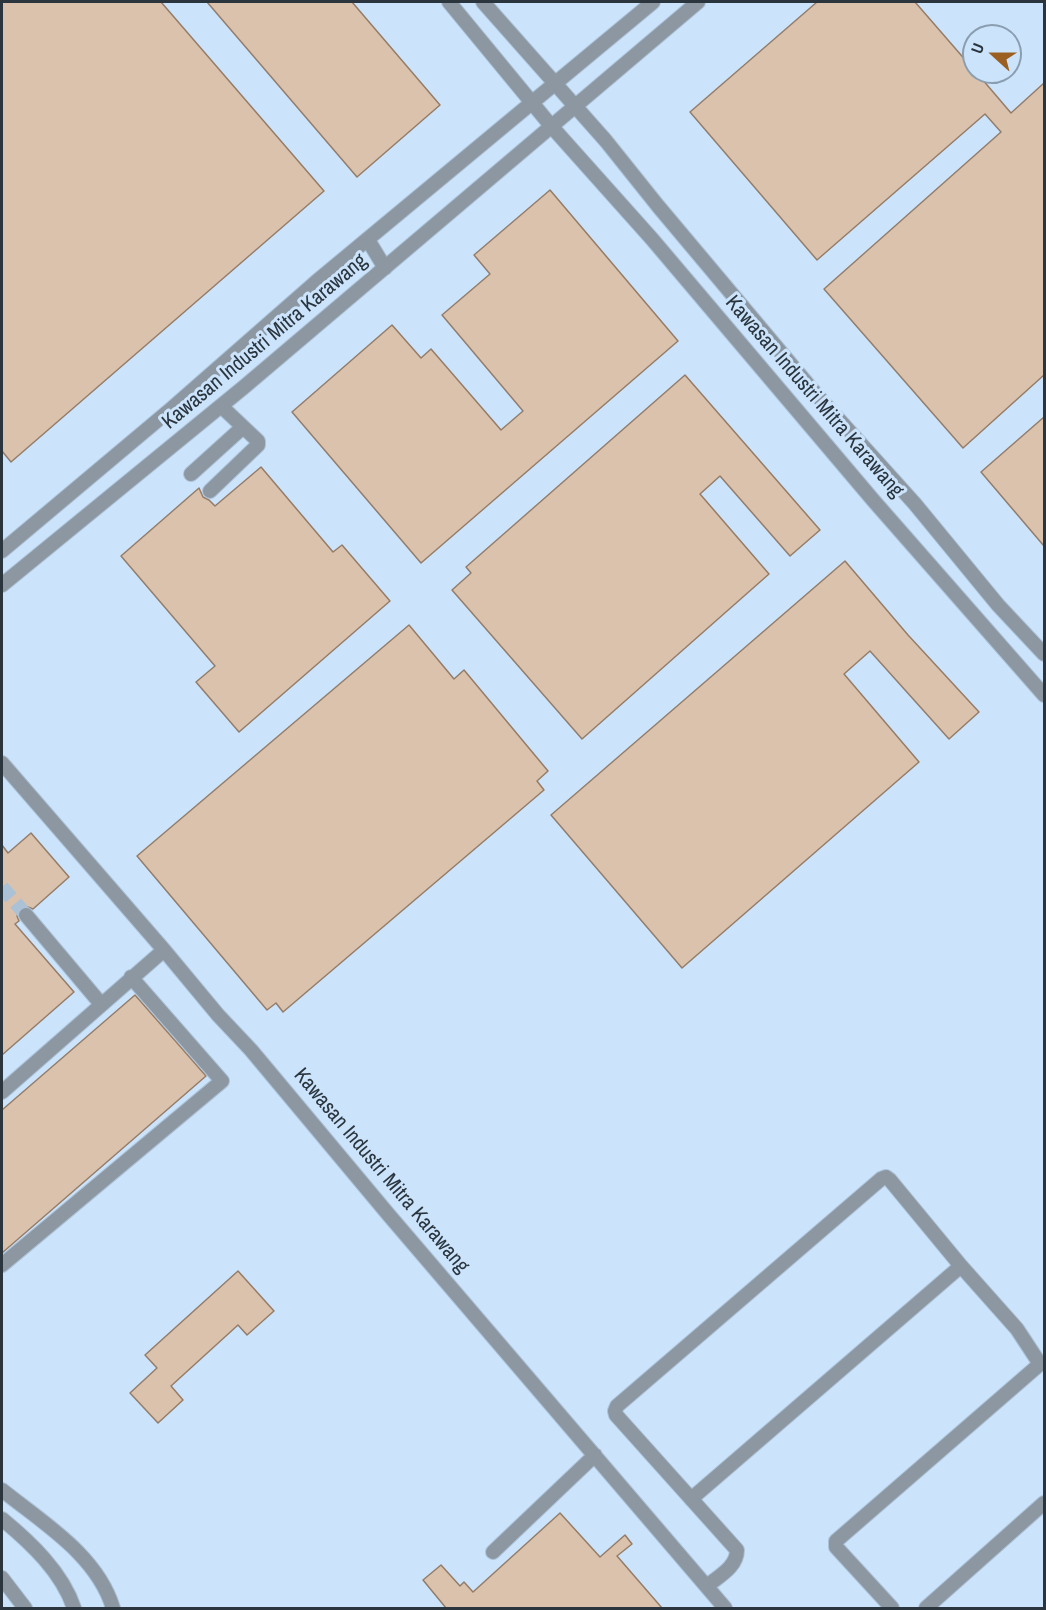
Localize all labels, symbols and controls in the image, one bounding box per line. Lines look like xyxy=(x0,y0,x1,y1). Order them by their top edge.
north arrow xyxy=(962,24,1022,84)
text: U xyxy=(965,40,989,57)
street label: Kawasan Industri Mitra Karawang xyxy=(158,249,372,435)
street label: Kawasan Industri Mitra Karawang xyxy=(719,291,909,503)
street label: Kawasan Industri Mitra Karawang xyxy=(288,1064,474,1278)

